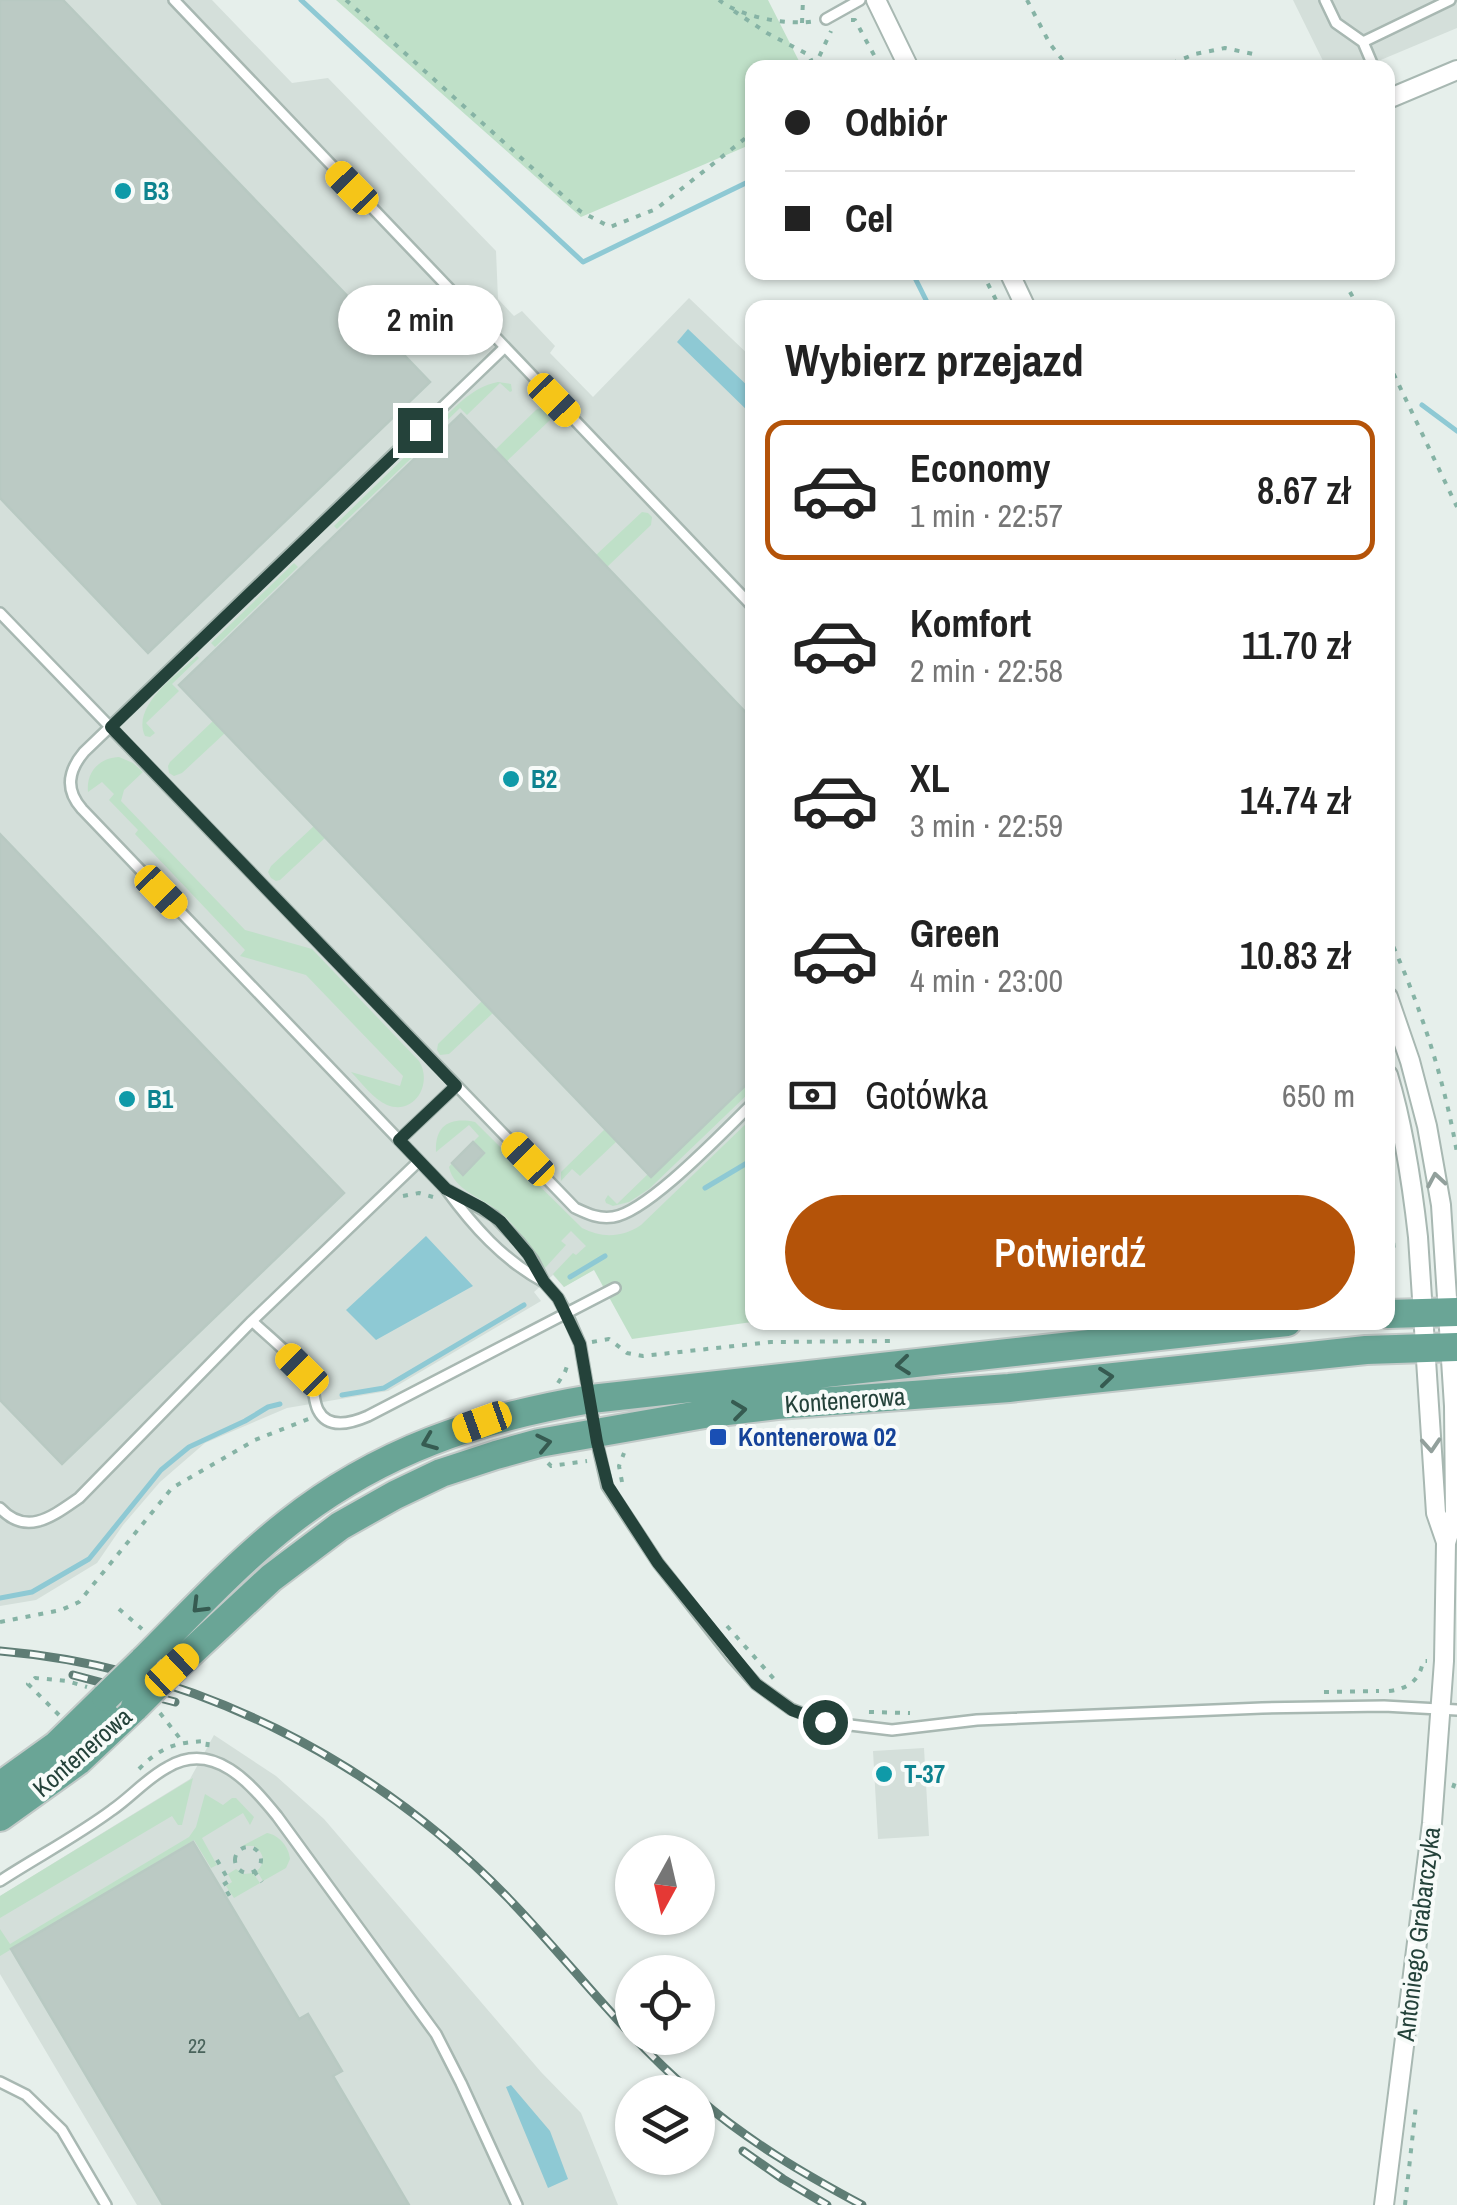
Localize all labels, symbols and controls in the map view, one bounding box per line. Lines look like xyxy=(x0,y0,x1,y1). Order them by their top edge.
text: Odbiór xyxy=(845,97,947,148)
car xyxy=(320,156,384,220)
place label: B3 xyxy=(143,174,169,208)
marker: B3 xyxy=(112,180,134,202)
text: Cel xyxy=(845,193,894,244)
callout: 2 min xyxy=(338,285,502,355)
text: 2 min xyxy=(387,298,454,341)
text: Wybierz przejazd xyxy=(785,329,1084,390)
car xyxy=(522,368,586,432)
route end xyxy=(398,408,443,453)
text: Economy xyxy=(910,443,1050,494)
icon: car xyxy=(790,445,880,535)
text: 8.67 zł xyxy=(1257,465,1350,516)
text: 1 min · 22:57 xyxy=(910,494,1063,537)
text: Komfort xyxy=(910,598,1031,649)
icon: car xyxy=(790,600,880,690)
text: 11.70 zł xyxy=(1242,620,1350,671)
text: 2 min · 22:58 xyxy=(910,649,1063,692)
text: XL xyxy=(910,753,950,804)
icon: car xyxy=(790,755,880,845)
place label: B2 xyxy=(531,762,557,796)
marker: B2 xyxy=(500,768,522,790)
text: 14.74 zł xyxy=(1240,775,1350,826)
text: 3 min · 22:59 xyxy=(910,804,1063,847)
car xyxy=(129,860,193,924)
text: Green xyxy=(910,908,1000,959)
icon: car xyxy=(790,910,880,1000)
text: 10.83 zł xyxy=(1240,930,1350,981)
text: 4 min · 23:00 xyxy=(910,959,1063,1002)
icon: cash xyxy=(785,1068,840,1123)
text: Gotówka xyxy=(865,1070,988,1121)
text: 650 m xyxy=(1282,1074,1355,1117)
place label: B1 xyxy=(147,1082,174,1116)
marker: B1 xyxy=(116,1088,138,1110)
car xyxy=(496,1127,560,1191)
one-way arrow xyxy=(1427,1171,1448,1188)
button: Potwierdź xyxy=(785,1195,1355,1310)
car xyxy=(270,1338,334,1402)
one-way arrow xyxy=(895,1354,911,1375)
one-way arrow xyxy=(1098,1367,1114,1388)
street label: Kontenerowa xyxy=(784,1379,907,1421)
car xyxy=(449,1398,515,1446)
one-way arrow xyxy=(732,1400,748,1421)
place label: Kontenerowa 02 xyxy=(738,1420,896,1454)
marker: Kontenerowa 02 xyxy=(707,1426,729,1448)
one-way arrow xyxy=(422,1430,439,1450)
one-way arrow xyxy=(535,1434,552,1455)
one-way arrow xyxy=(1420,1437,1442,1453)
one-way arrow xyxy=(192,1595,210,1613)
car xyxy=(140,1639,204,1701)
street label: Kontenerowa xyxy=(25,1699,139,1804)
route start xyxy=(803,1700,848,1745)
place label: T-37 xyxy=(904,1757,945,1791)
marker: T-37 xyxy=(873,1763,895,1785)
street label: Antoniego Grabarczyka xyxy=(1388,1824,1448,2044)
north arrow xyxy=(615,1835,715,1935)
map controls xyxy=(615,1835,715,2175)
button: locate xyxy=(615,1955,715,2055)
house number: 22 xyxy=(188,2032,206,2059)
button: layers xyxy=(615,2075,715,2175)

